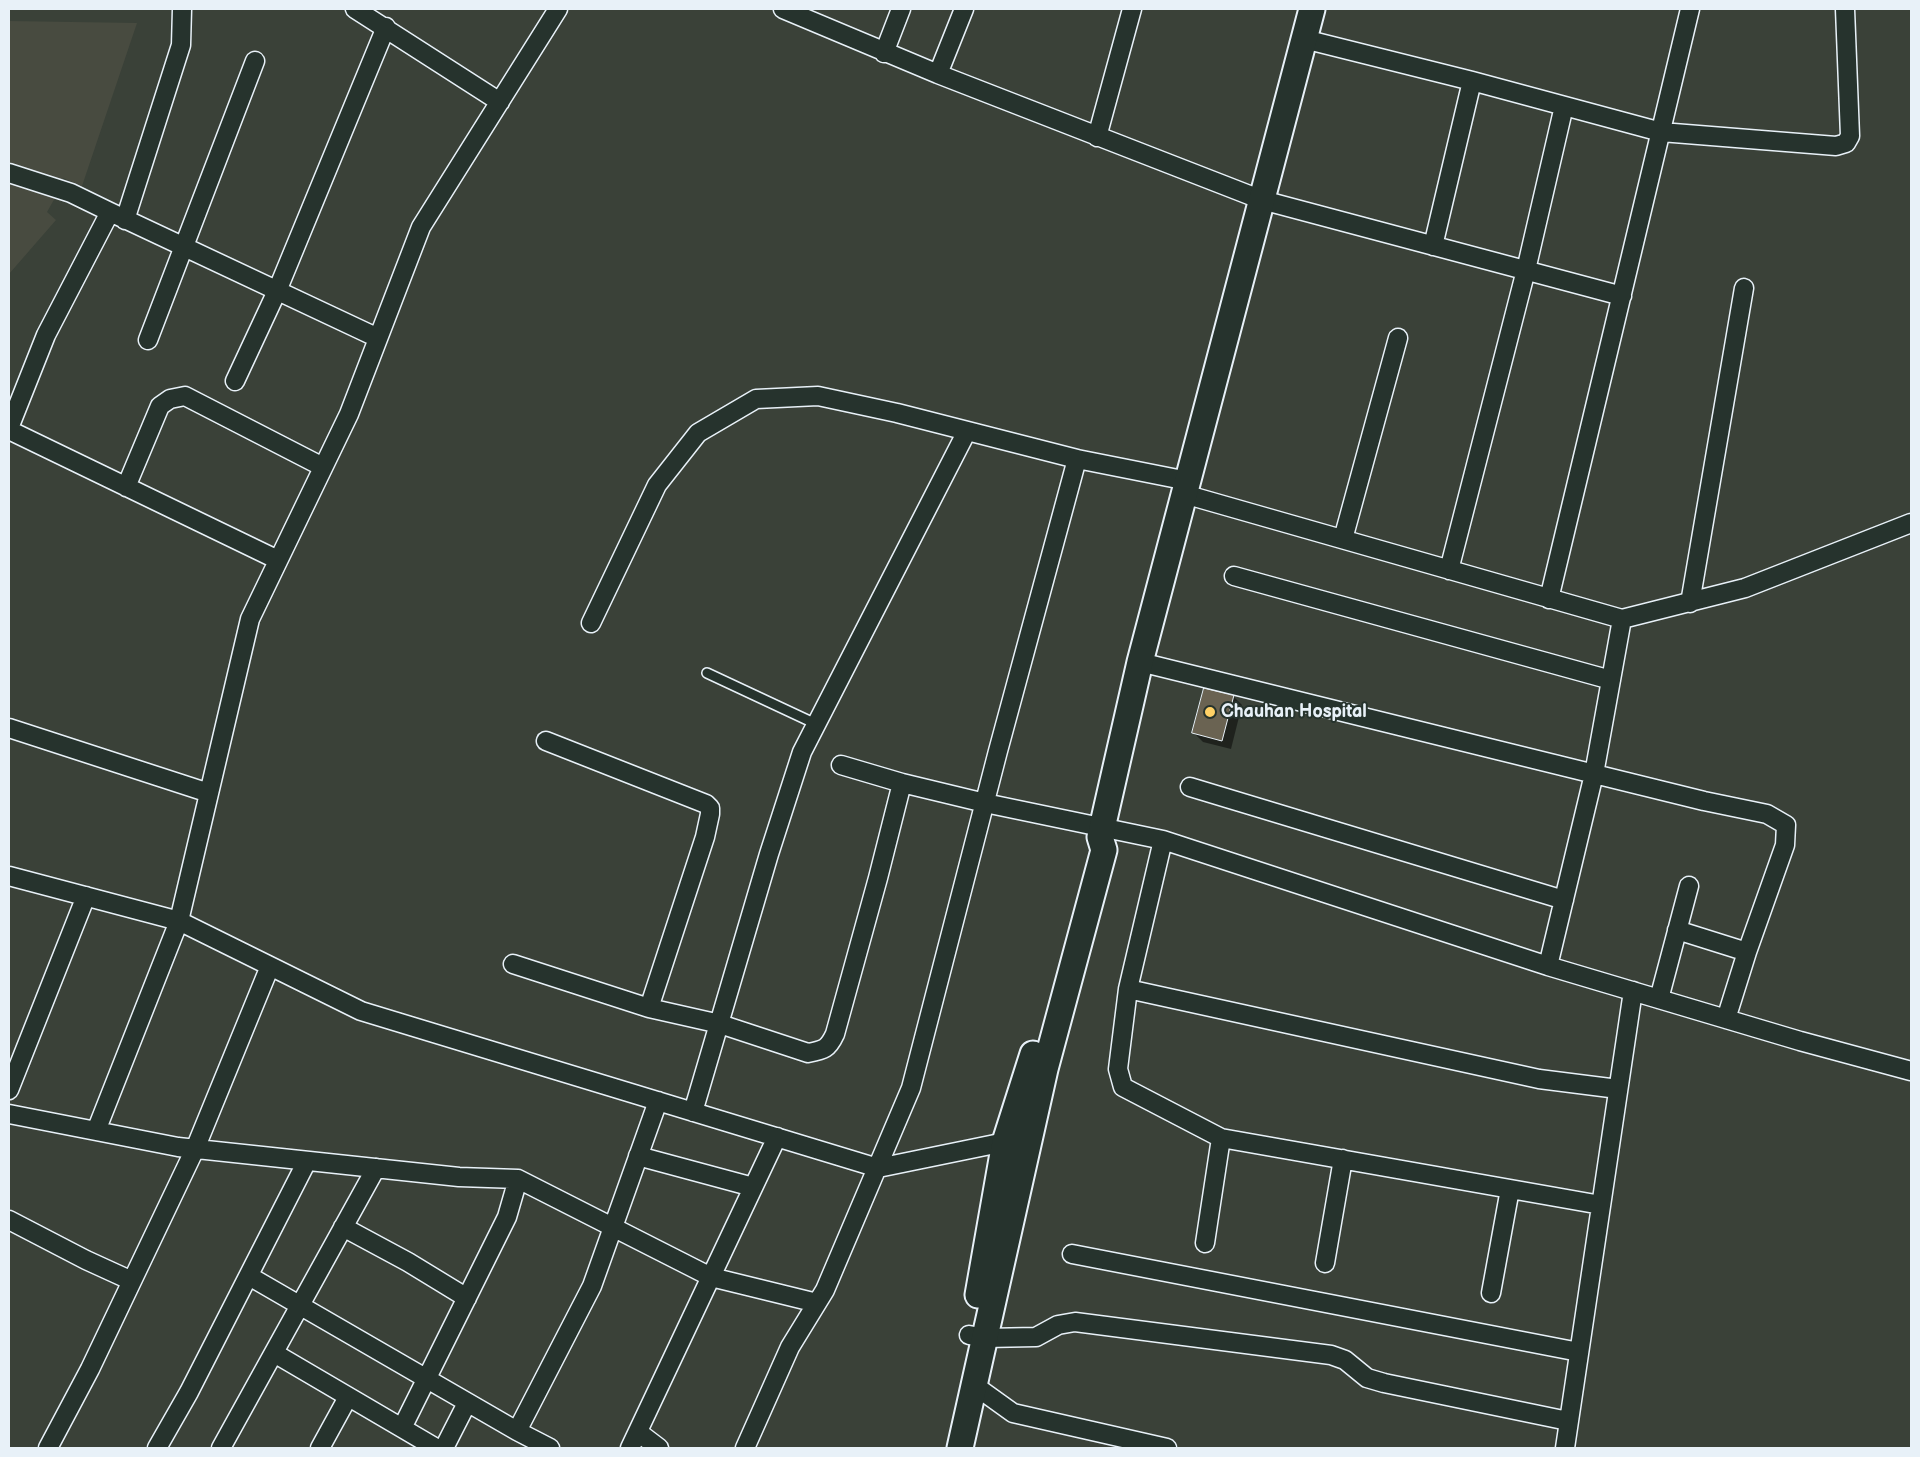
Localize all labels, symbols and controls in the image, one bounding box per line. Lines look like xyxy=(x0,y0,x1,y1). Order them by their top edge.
place label: Chauhan Hospital xyxy=(1221,701,1367,723)
marker: Chauhan Hospital xyxy=(1203,705,1217,719)

